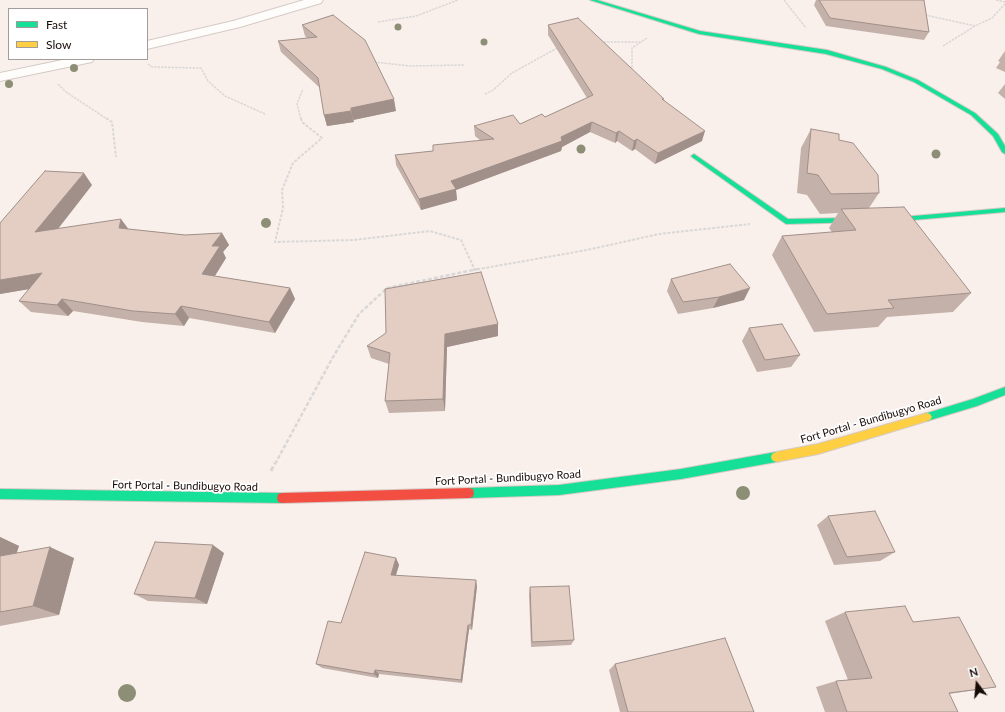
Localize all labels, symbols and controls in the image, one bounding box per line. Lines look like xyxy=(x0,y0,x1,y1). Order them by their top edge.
legend xyxy=(8,8,148,60)
text: Fast xyxy=(46,17,67,32)
text: Slow xyxy=(46,37,71,52)
street label: Fort Portal - Bundibugyo Road xyxy=(799,394,943,446)
street label: Fort Portal - Bundibugyo Road xyxy=(435,468,581,488)
street label: Fort Portal - Bundibugyo Road xyxy=(112,478,258,494)
north arrow xyxy=(957,664,997,704)
text: N xyxy=(968,665,979,679)

